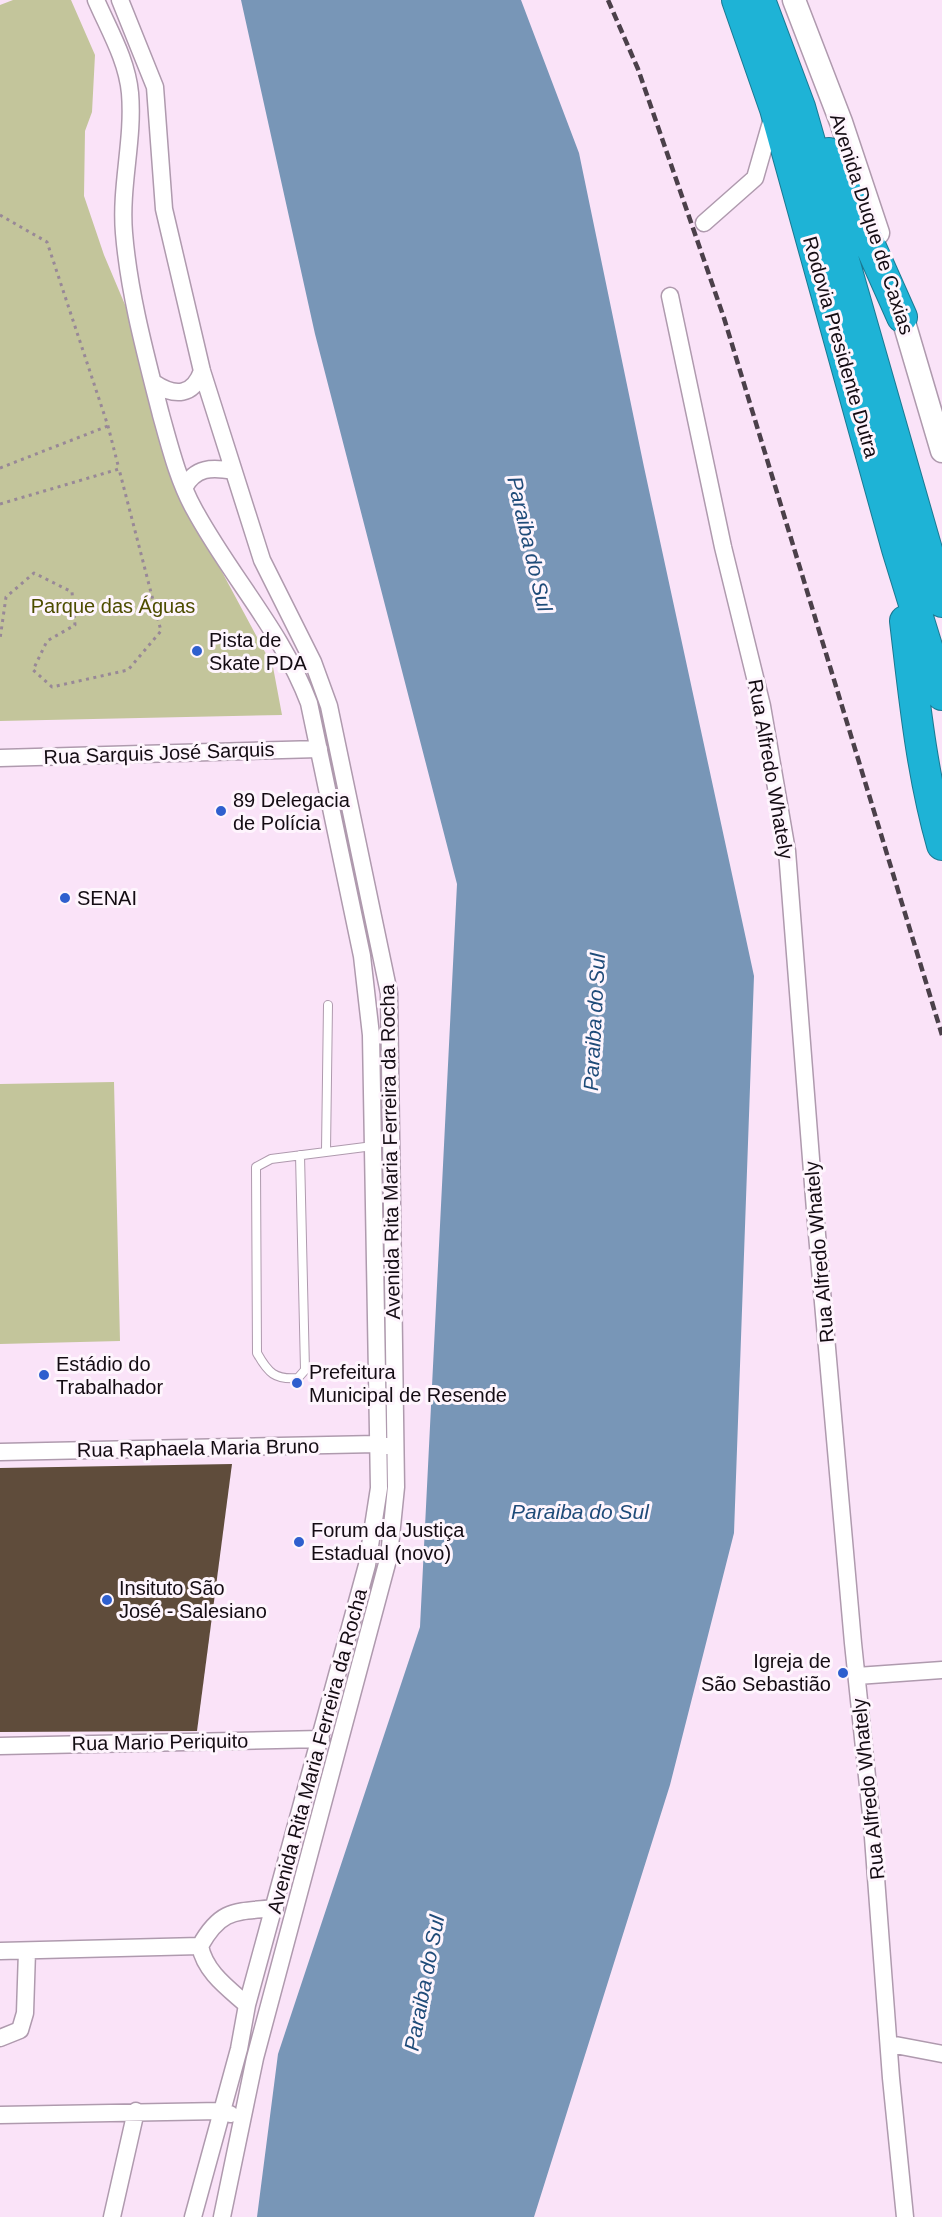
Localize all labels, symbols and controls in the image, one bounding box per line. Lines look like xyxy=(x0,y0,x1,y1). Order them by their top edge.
street label: Avenida Duque de Caxias xyxy=(826,111,918,337)
street label: Rodovia Presidente Dutra xyxy=(799,234,883,461)
water label: Paraiba do Sul xyxy=(503,474,557,615)
park label: Parque das Águas xyxy=(31,595,195,617)
place label: Pista de Skate PDA xyxy=(209,629,307,674)
marker: Pista de Skate PDA xyxy=(190,644,204,658)
street label: Rua Alfredo Whately xyxy=(744,677,798,861)
street label: Rua Sarquis José Sarquis xyxy=(43,738,275,768)
place label: 89 Delegacia de Polícia xyxy=(233,789,351,834)
marker: 89 Delegacia de Polícia xyxy=(214,804,228,818)
place label: SENAI xyxy=(77,887,137,909)
marker: SENAI xyxy=(58,891,72,905)
water label: Paraiba do Sul xyxy=(579,951,609,1091)
street label: Avenida Rita Maria Ferreira da Rocha xyxy=(376,983,404,1320)
street label: Rua Alfredo Whately xyxy=(800,1160,838,1344)
place label: Estádio do Trabalhador xyxy=(56,1353,163,1398)
place label: Prefeitura Municipal de Resende xyxy=(309,1361,507,1406)
marker: Estádio do Trabalhador xyxy=(37,1368,51,1382)
marker: Prefeitura Municipal de Resende xyxy=(290,1376,304,1390)
street label: Rua Raphaela Maria Bruno xyxy=(77,1435,319,1461)
water label: Paraiba do Sul xyxy=(511,1500,650,1523)
place label: Forum da Justiça Estadual (novo) xyxy=(311,1519,465,1564)
marker: Forum da Justiça Estadual (novo) xyxy=(292,1535,306,1549)
place label: Insituto São José - Salesiano xyxy=(119,1577,267,1622)
street label: Avenida Rita Maria Ferreira da Rocha xyxy=(263,1585,371,1916)
marker: Insituto São José - Salesiano xyxy=(100,1593,114,1607)
place label: Igreja de São Sebastião xyxy=(701,1650,831,1695)
marker: Igreja de São Sebastião xyxy=(836,1666,850,1680)
street label: Rua Alfredo Whately xyxy=(848,1697,888,1881)
street label: Rua Mario Periquito xyxy=(71,1729,249,1755)
water label: Paraiba do Sul xyxy=(400,1912,449,2053)

